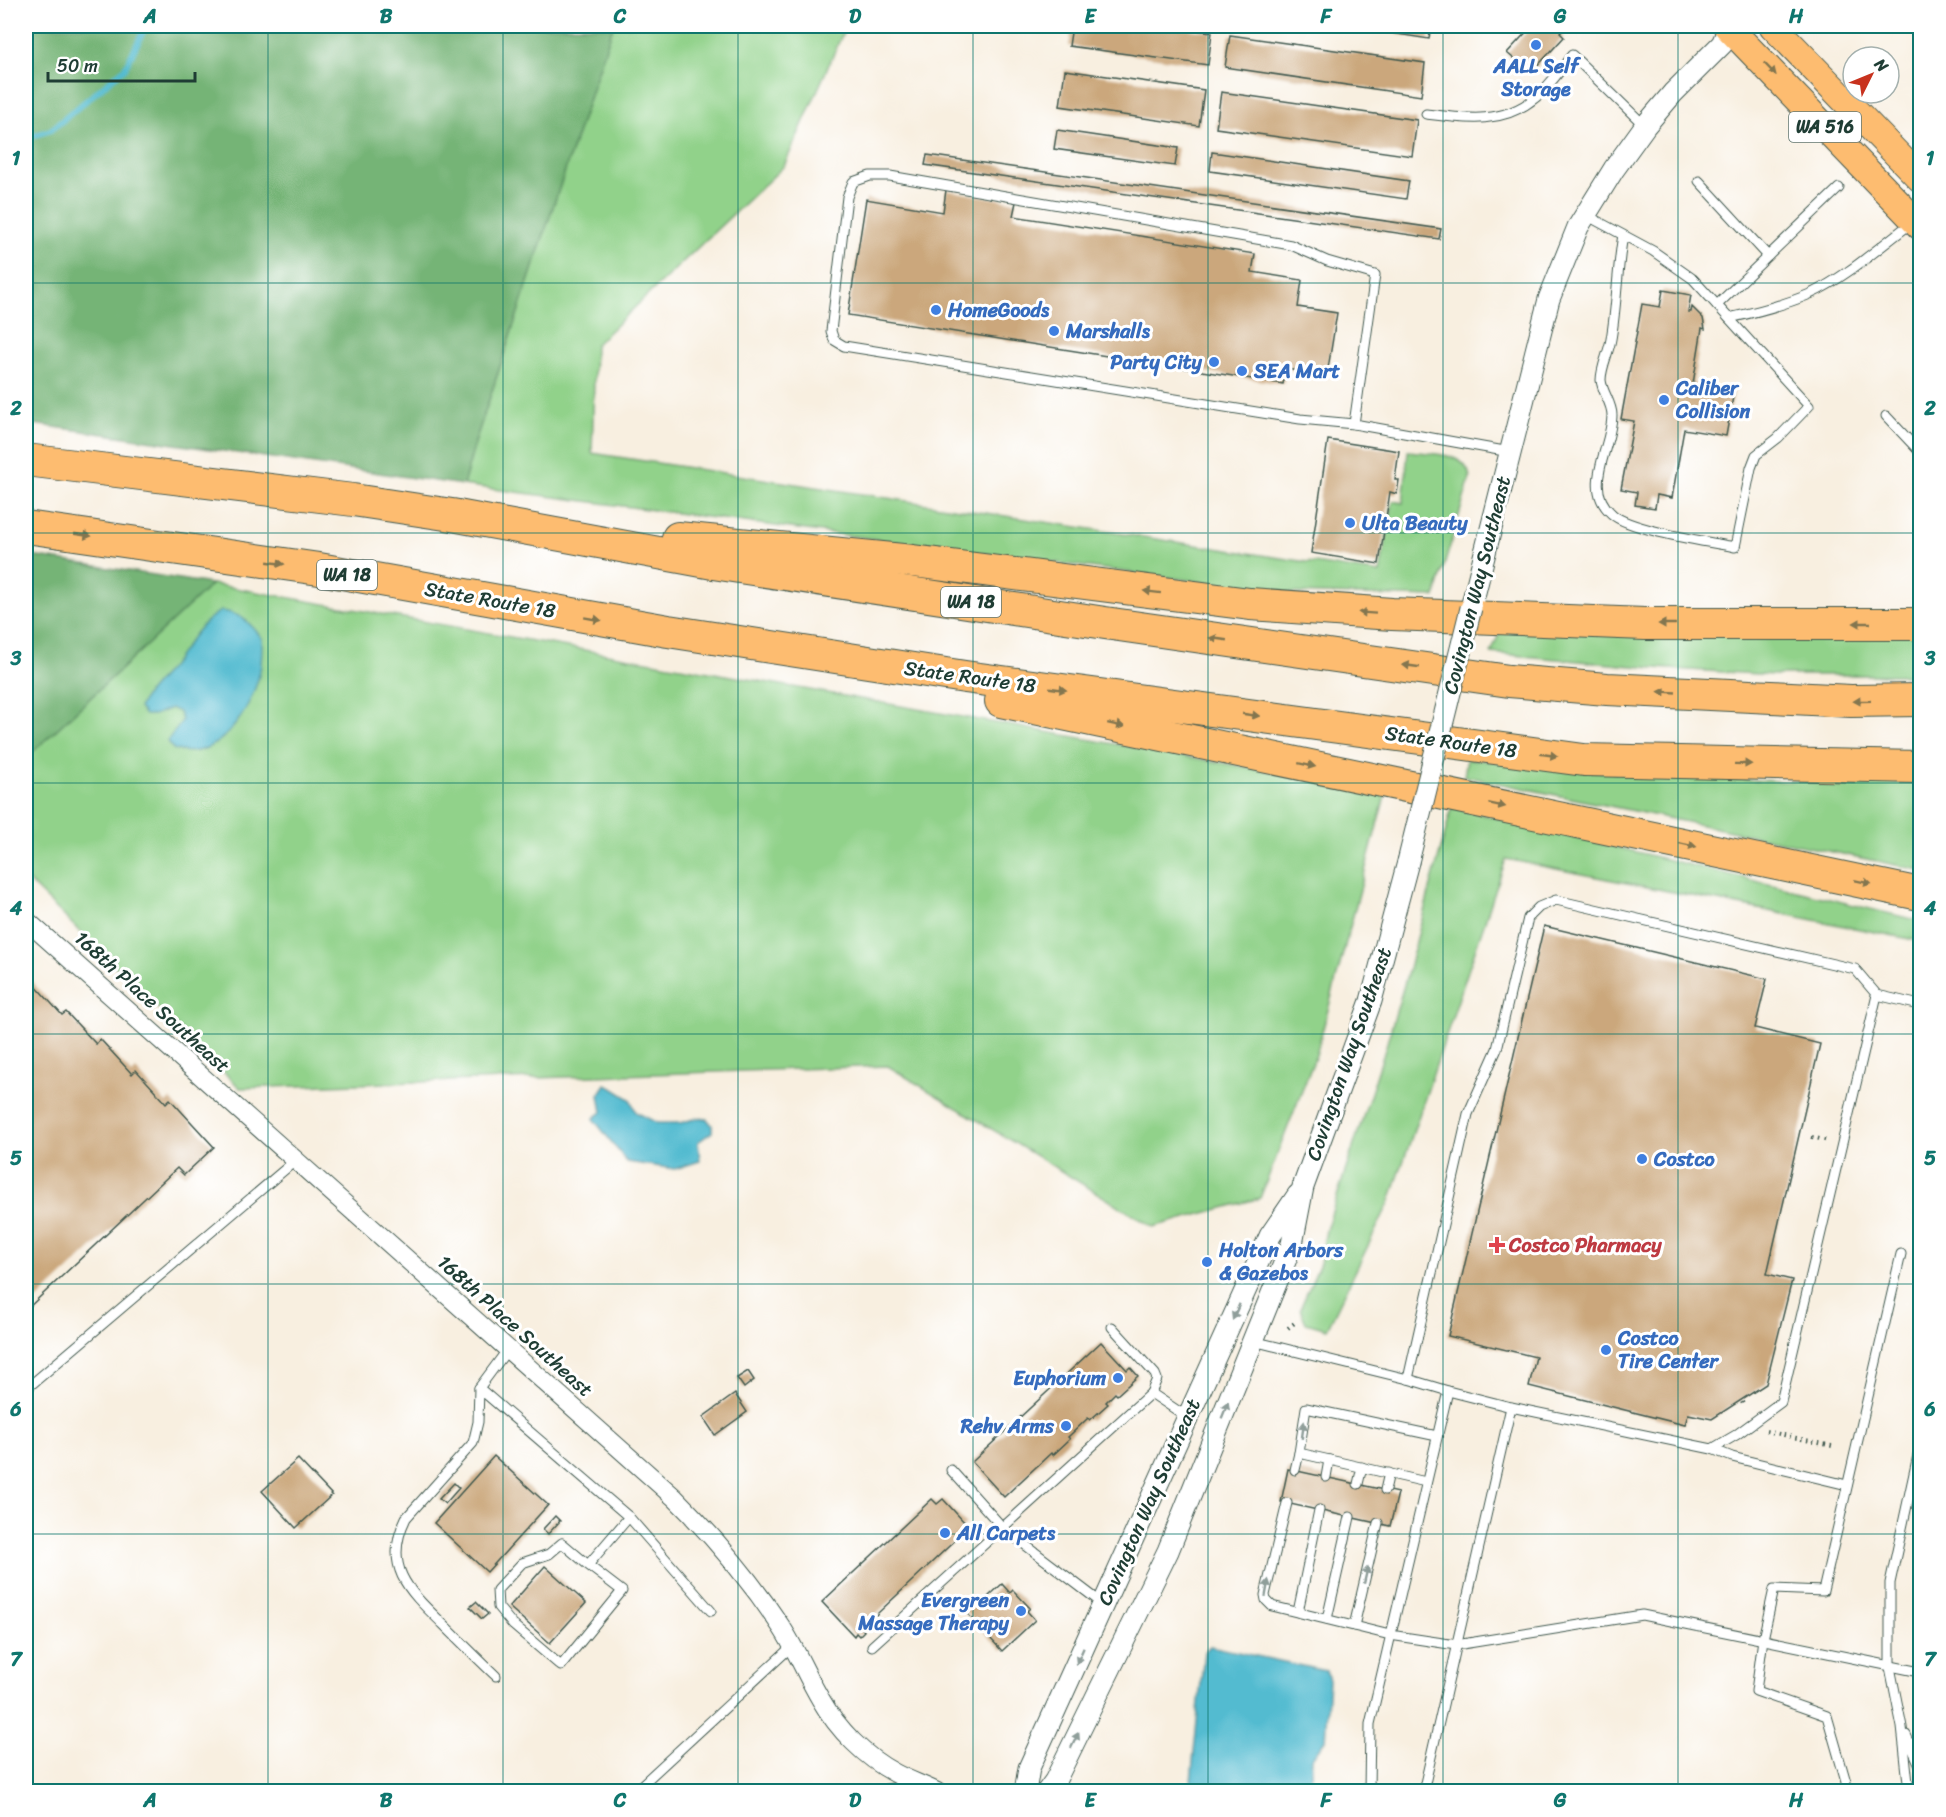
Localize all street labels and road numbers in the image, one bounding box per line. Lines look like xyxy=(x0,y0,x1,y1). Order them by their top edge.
road number: WA 516 xyxy=(1789,112,1861,142)
street label: Covington Way Southeast xyxy=(1433,472,1521,698)
road number: WA 18 xyxy=(317,560,377,590)
street label: State Route 18 xyxy=(422,571,558,629)
road number: WA 18 xyxy=(941,587,1001,617)
street label: State Route 18 xyxy=(902,650,1038,704)
street label: State Route 18 xyxy=(1383,715,1519,769)
street label: 168th Place Southeast xyxy=(66,922,238,1082)
street label: Covington Way Southeast xyxy=(1296,942,1402,1165)
street label: 168th Place Southeast xyxy=(429,1246,601,1406)
street label: Covington Way Southeast xyxy=(1088,1392,1211,1611)

